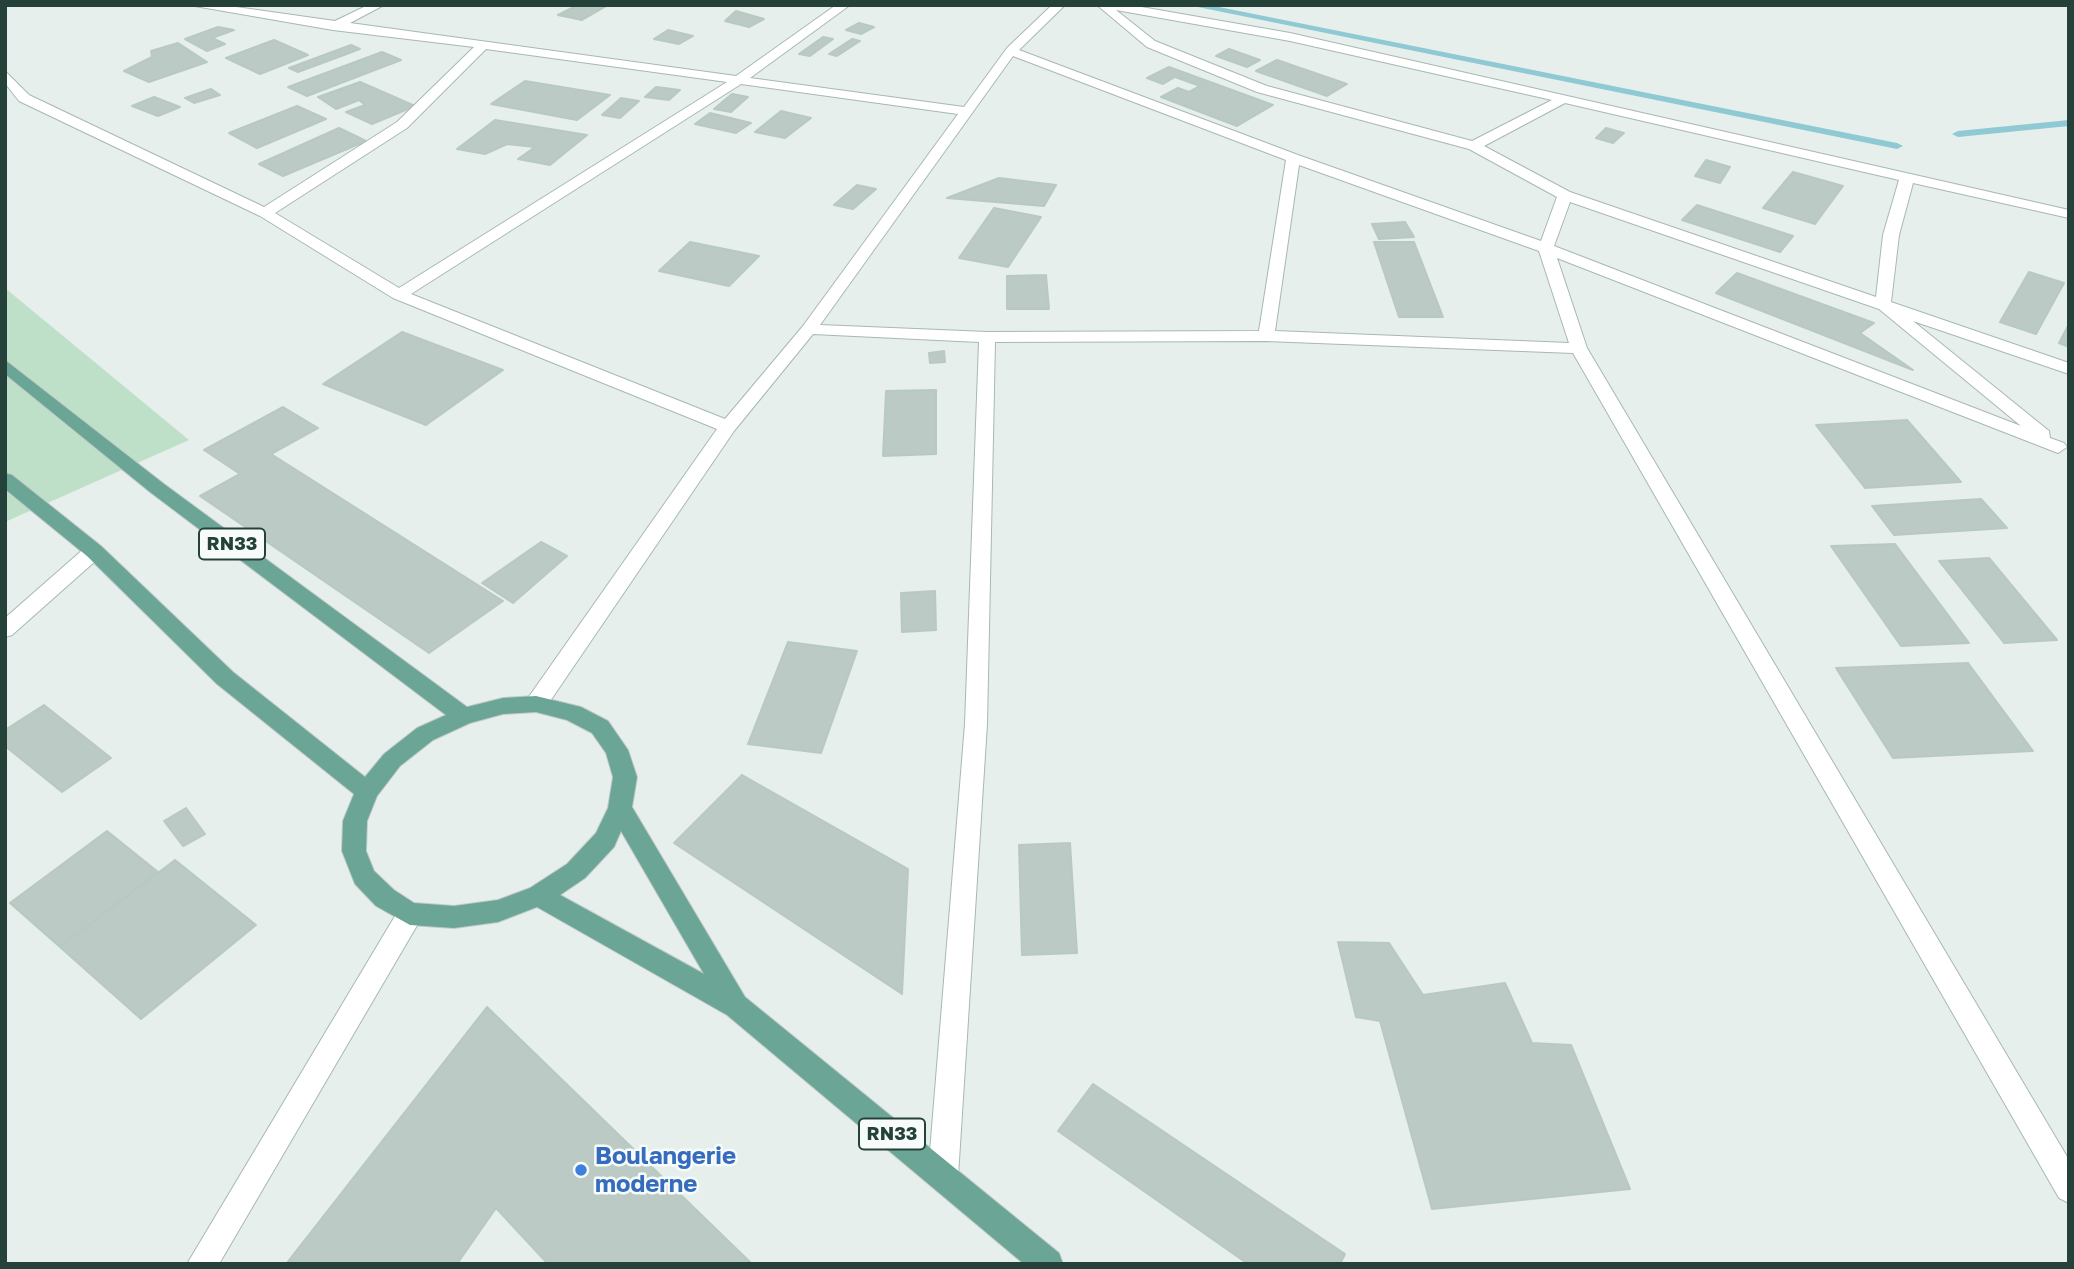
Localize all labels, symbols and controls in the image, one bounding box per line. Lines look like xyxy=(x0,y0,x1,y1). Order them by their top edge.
road number: RN33 xyxy=(199,528,265,559)
road number: RN33 xyxy=(859,1118,925,1150)
place label: Boulangerie moderne xyxy=(595,1142,736,1198)
marker: Boulangerie moderne xyxy=(573,1162,589,1178)

